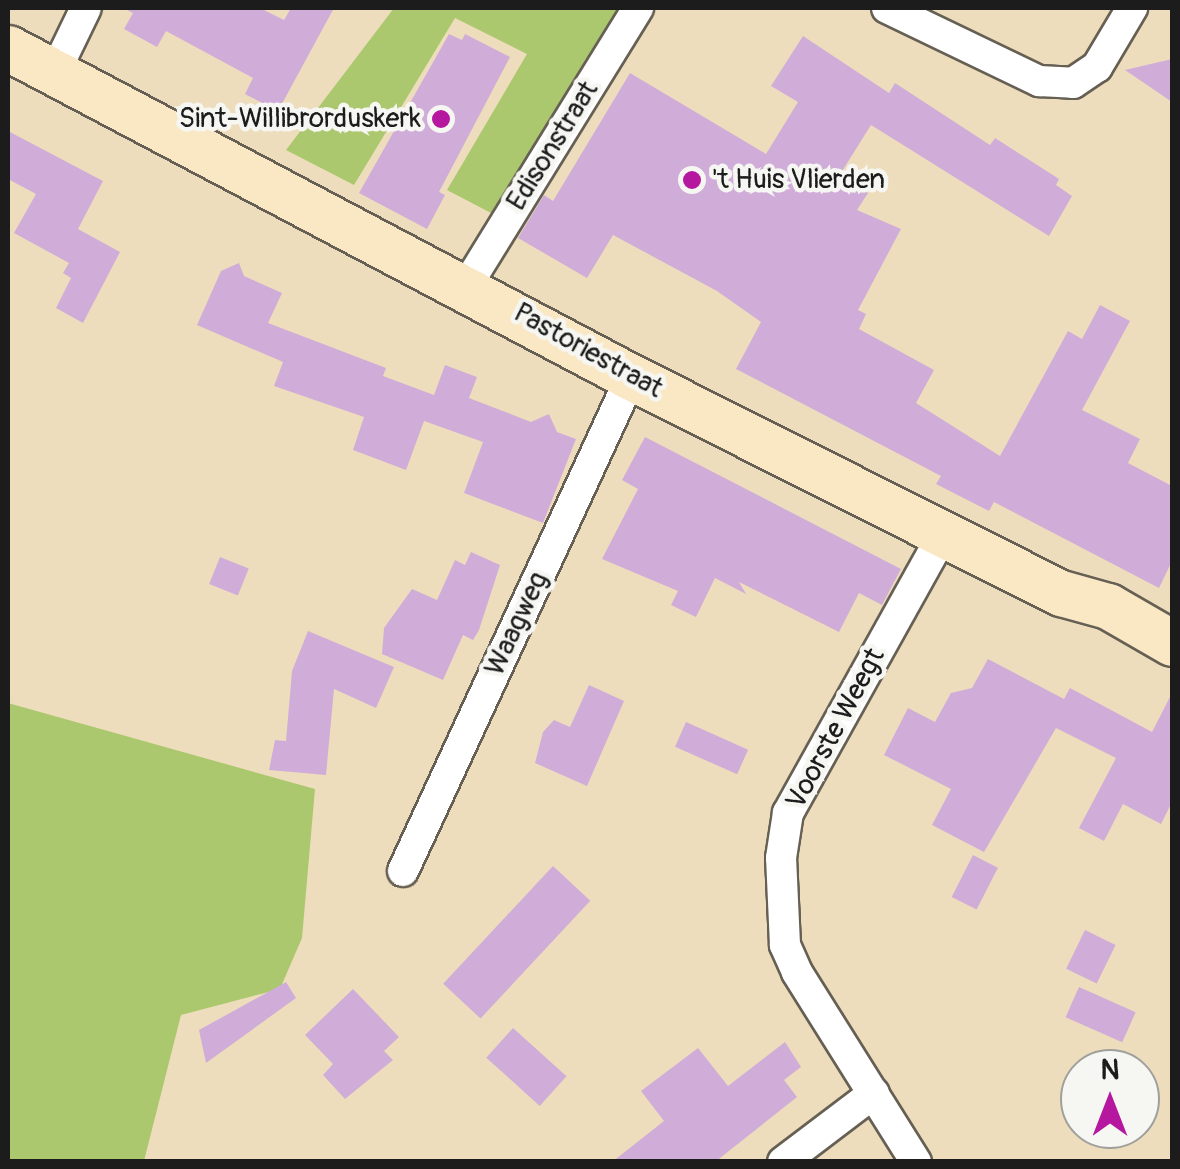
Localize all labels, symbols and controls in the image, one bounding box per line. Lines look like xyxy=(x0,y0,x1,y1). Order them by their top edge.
street label: Edisonstraat xyxy=(500,75,606,217)
place label: Sint-Willibrorduskerk xyxy=(179,102,421,136)
marker: Sint-Willibrorduskerk xyxy=(430,108,452,130)
place label: 't Huis Vlierden xyxy=(712,163,885,197)
marker: 't Huis Vlierden xyxy=(681,169,703,191)
street label: Pastoriestraat xyxy=(508,296,668,406)
street label: Waagweg xyxy=(478,567,556,681)
street label: Voorste Weegt xyxy=(780,643,892,815)
north arrow xyxy=(1060,1049,1160,1149)
text: N xyxy=(1101,1053,1119,1088)

